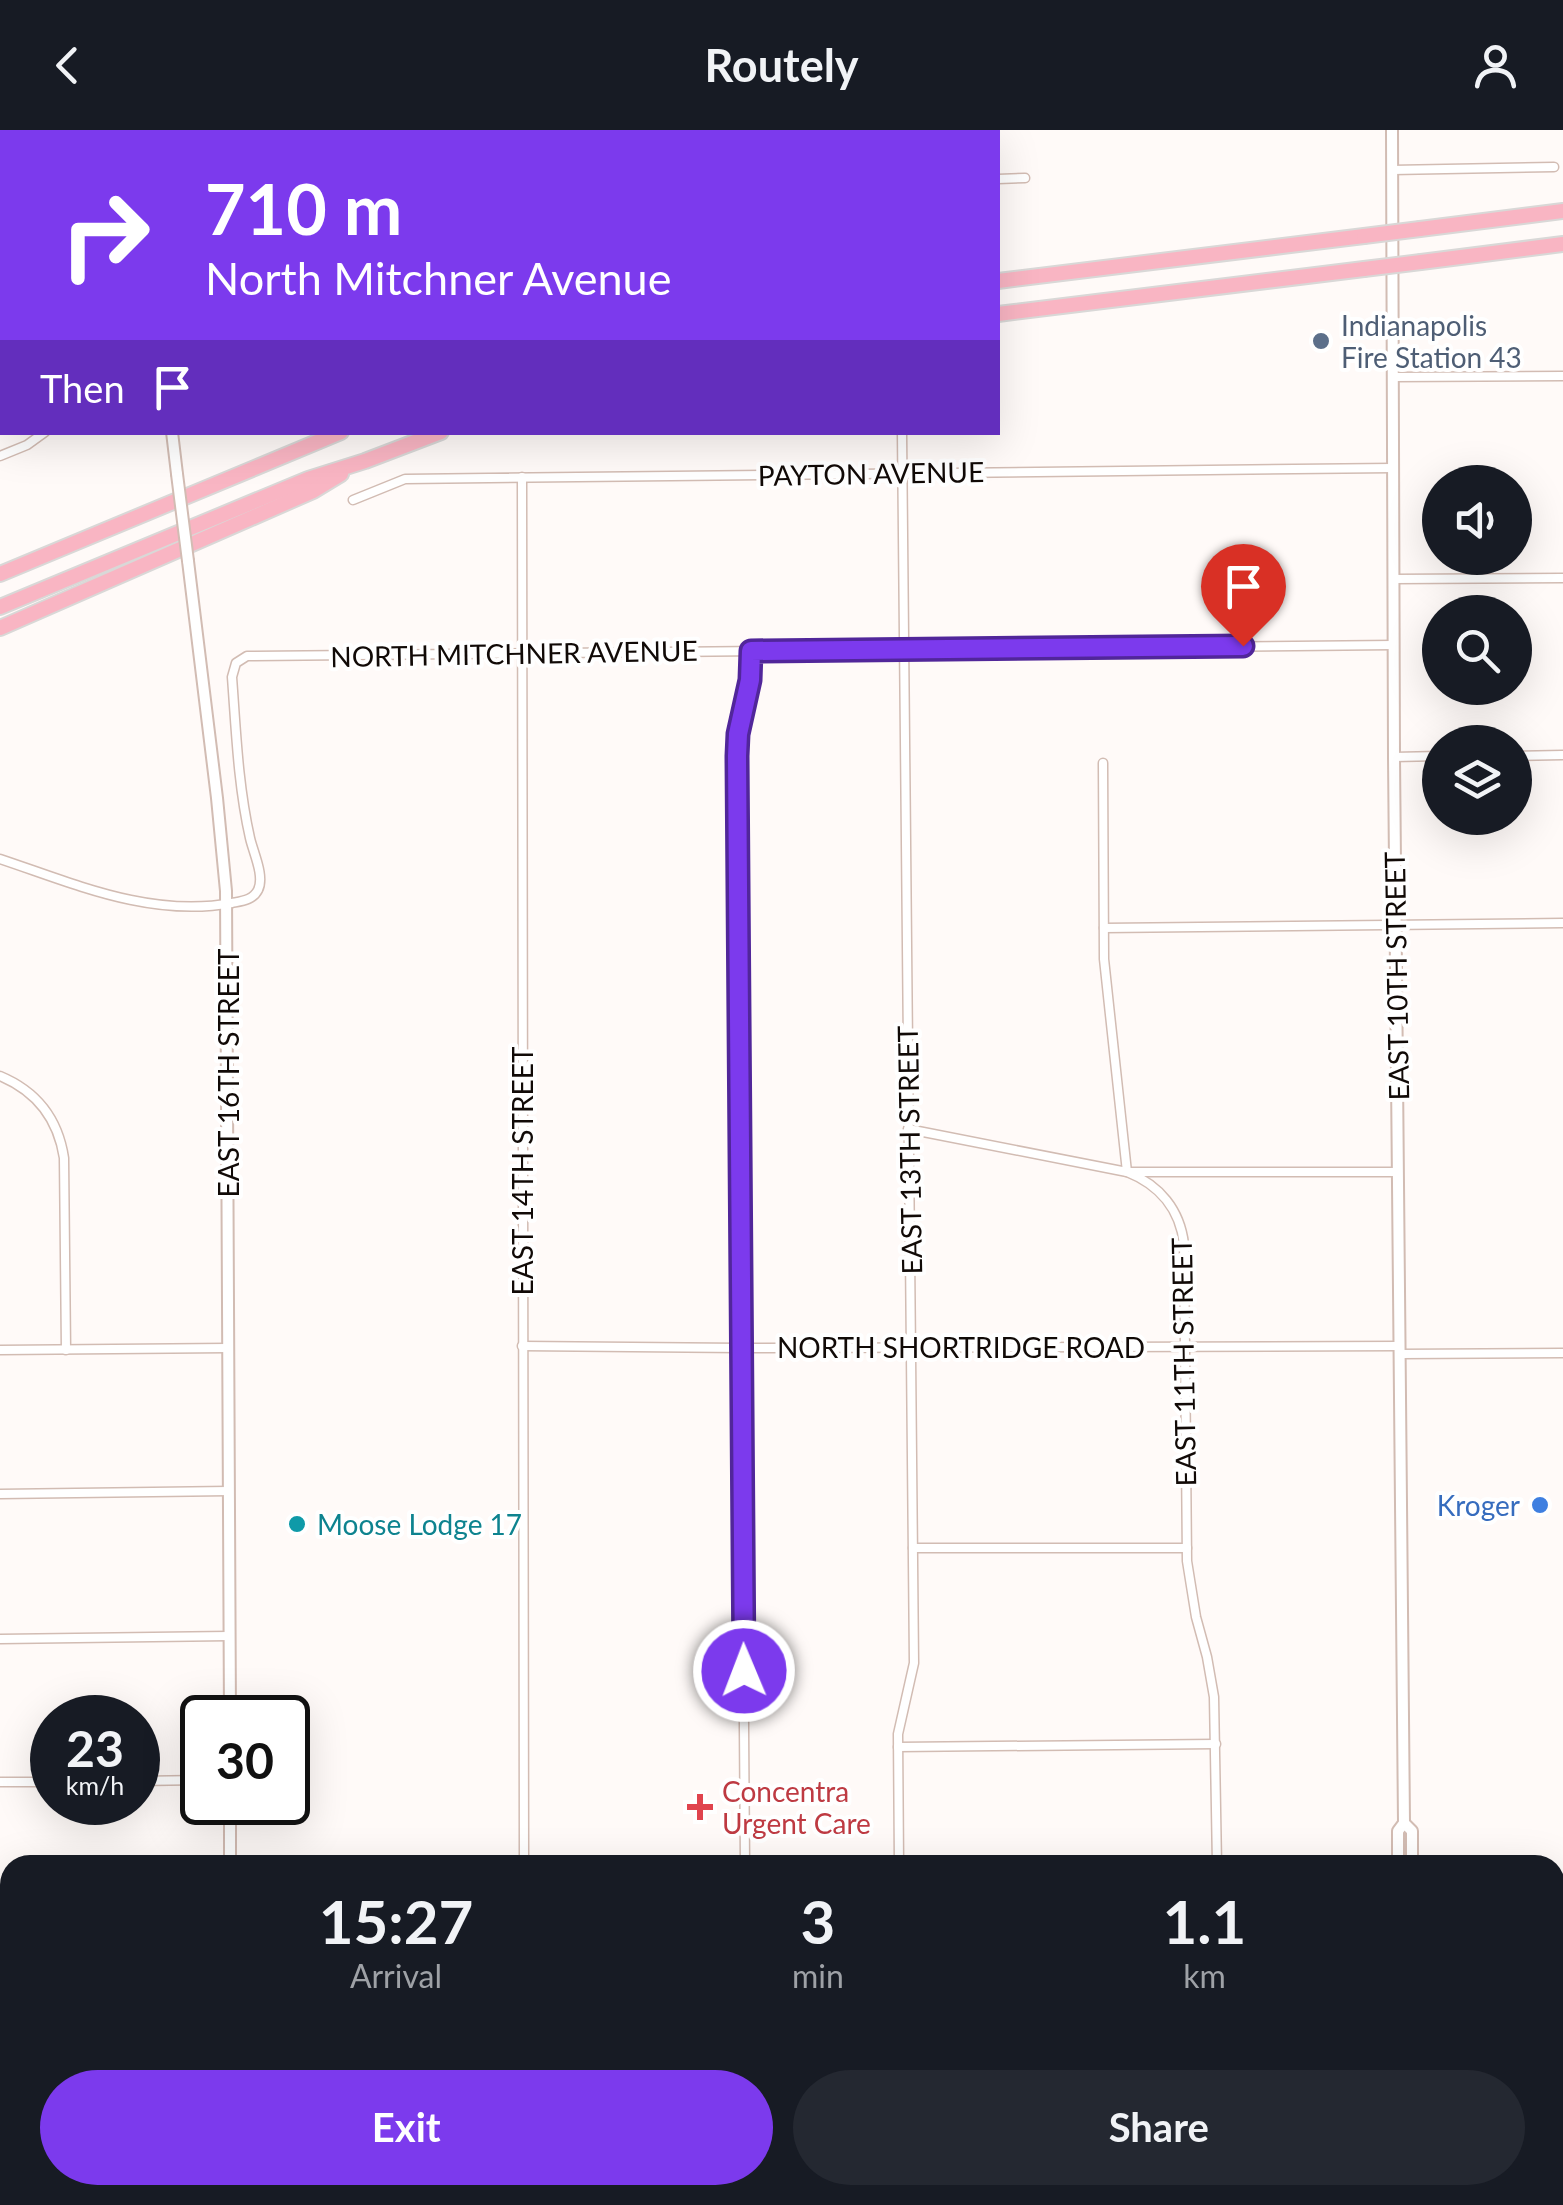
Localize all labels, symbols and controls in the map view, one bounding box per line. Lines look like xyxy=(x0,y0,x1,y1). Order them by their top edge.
icon: back xyxy=(40,38,95,93)
text: Routely xyxy=(704,38,859,92)
icon: person xyxy=(1468,38,1523,93)
text: 710 m xyxy=(205,166,402,250)
icon: right xyxy=(40,170,170,300)
text: North Mitchner Avenue xyxy=(205,251,671,305)
place label: Indianapolis Fire Station 43 xyxy=(1341,308,1522,374)
marker: Indianapolis Fire Station 43 xyxy=(1310,330,1332,352)
icon: arrive xyxy=(145,360,200,415)
text: Then xyxy=(40,365,125,411)
street label: PAYTON AVENUE xyxy=(758,454,984,492)
map controls xyxy=(1422,465,1532,835)
button: sound xyxy=(1422,465,1532,575)
pin xyxy=(1201,544,1286,647)
icon: arrive xyxy=(1216,559,1271,614)
button: search xyxy=(1422,595,1532,705)
street label: NORTH MITCHNER AVENUE xyxy=(330,633,698,673)
button: layers xyxy=(1422,725,1532,835)
street label: EAST 10TH STREET xyxy=(1377,851,1415,1101)
street label: EAST 16TH STREET xyxy=(211,948,245,1197)
street label: EAST 13TH STREET xyxy=(890,1025,928,1275)
street label: EAST 14TH STREET xyxy=(505,1046,539,1295)
street label: EAST 11TH STREET xyxy=(1164,1237,1202,1487)
street label: NORTH SHORTRIDGE ROAD xyxy=(777,1330,1145,1364)
place label: Kroger xyxy=(1437,1488,1520,1522)
marker: Kroger xyxy=(1529,1494,1551,1516)
place label: Moose Lodge 17 xyxy=(317,1507,522,1541)
marker: Moose Lodge 17 xyxy=(286,1513,308,1535)
position arrow xyxy=(692,1619,796,1723)
speed limit sign: 30 xyxy=(180,1695,310,1825)
text: 23 xyxy=(66,1718,124,1778)
text: km/h xyxy=(66,1770,124,1800)
place label: Concentra Urgent Care xyxy=(722,1774,871,1840)
marker: Concentra Urgent Care xyxy=(687,1794,713,1820)
text: 15:27 xyxy=(319,1885,473,1957)
text: 3 xyxy=(800,1885,835,1957)
text: 1.1 xyxy=(1162,1885,1246,1957)
text: Arrival xyxy=(350,1956,442,1995)
text: min xyxy=(792,1956,844,1995)
text: km xyxy=(1183,1956,1226,1995)
button: Exit xyxy=(40,2070,773,2185)
button: Share xyxy=(793,2070,1525,2185)

